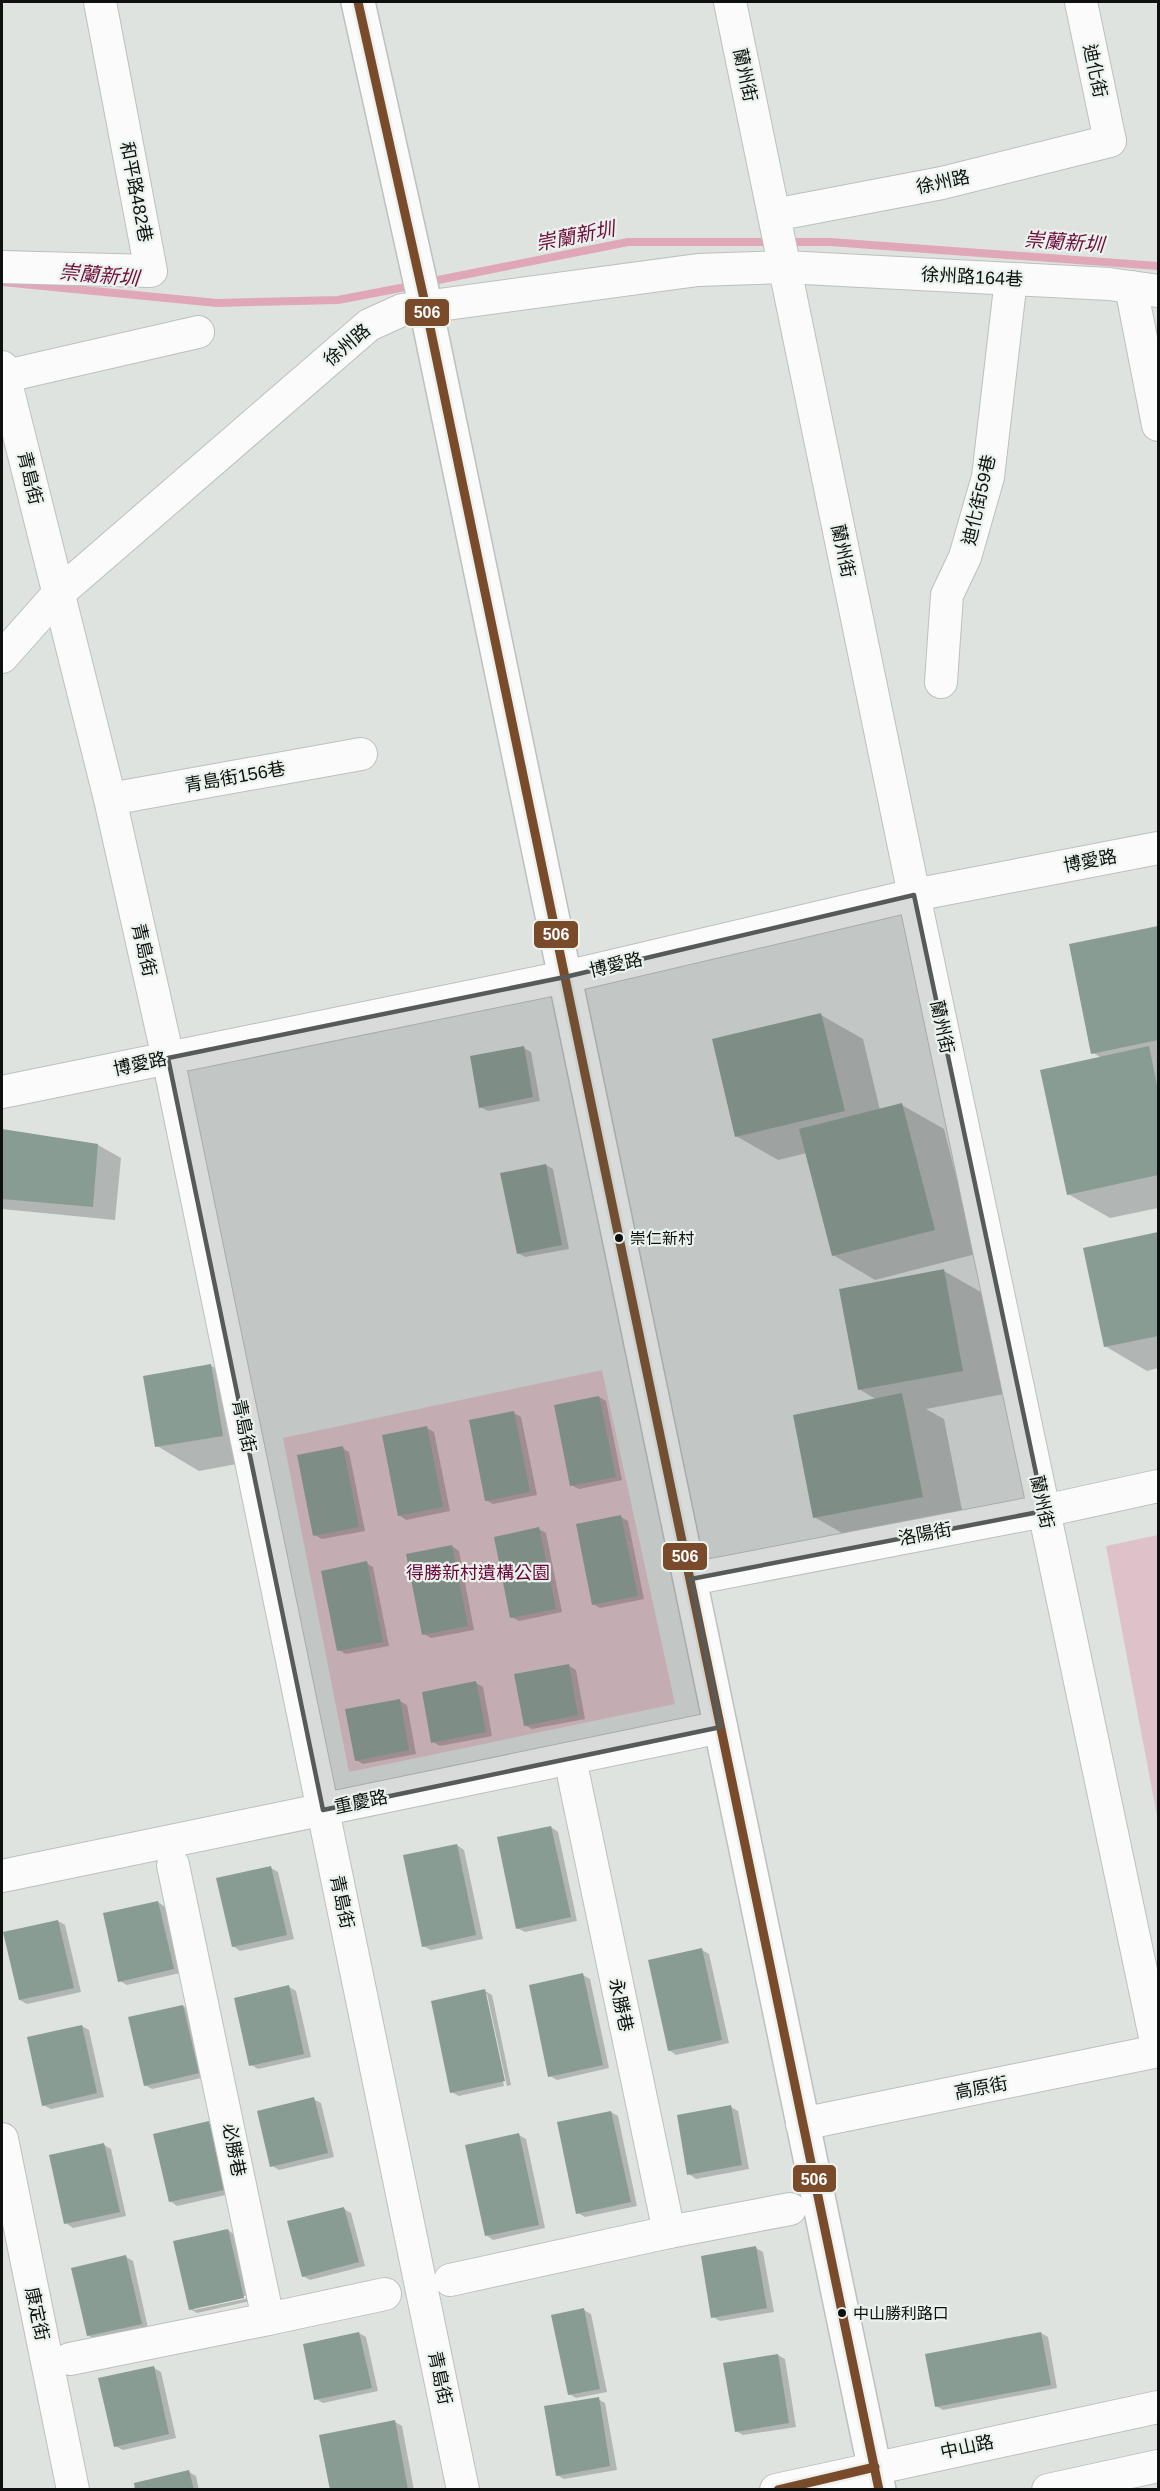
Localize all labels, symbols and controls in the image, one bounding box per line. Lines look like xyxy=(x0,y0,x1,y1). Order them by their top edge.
street label: 迪化街 xyxy=(1080,43,1110,99)
street label: 蘭州街 xyxy=(730,47,760,103)
street label: 和平路482巷 xyxy=(116,140,156,244)
street label: 徐州路 xyxy=(915,167,971,197)
water label: 崇蘭新圳 xyxy=(534,217,619,254)
water label: 崇蘭新圳 xyxy=(1023,228,1108,256)
water label: 崇蘭新圳 xyxy=(58,261,143,290)
street label: 徐州路164巷 xyxy=(921,264,1023,290)
line badge: 506 xyxy=(404,298,450,327)
text: 506 xyxy=(414,304,440,321)
street label: 徐州路 xyxy=(320,320,374,370)
street label: 青島街 xyxy=(14,449,46,507)
street label: 迪化街59巷 xyxy=(959,453,999,547)
street label: 蘭州街 xyxy=(828,523,858,579)
street label: 青島街156巷 xyxy=(183,758,287,796)
street label: 博愛路 xyxy=(1062,846,1118,876)
line badge: 506 xyxy=(533,920,579,949)
street label: 青島街 xyxy=(128,921,160,979)
text: 506 xyxy=(543,926,569,943)
street label: 博愛路 xyxy=(587,949,645,981)
street label: 蘭州街 xyxy=(927,999,957,1055)
street label: 博愛路 xyxy=(112,1049,168,1079)
place label: 崇仁新村 xyxy=(630,1230,694,1247)
marker: 崇仁新村 xyxy=(613,1232,625,1244)
street label: 青島街 xyxy=(229,1398,259,1454)
street label: 蘭州街 xyxy=(1027,1474,1057,1530)
street label: 洛陽街 xyxy=(897,1519,953,1549)
line badge: 506 xyxy=(662,1542,708,1571)
text: 506 xyxy=(672,1548,698,1565)
park label: 得勝新村遺構公園 xyxy=(406,1563,550,1583)
street label: 重慶路 xyxy=(333,1787,389,1817)
street label: 青島街 xyxy=(327,1874,357,1930)
street label: 永勝巷 xyxy=(606,1977,636,2033)
street label: 高原街 xyxy=(953,2073,1009,2103)
street label: 必勝巷 xyxy=(219,2122,249,2178)
line badge: 506 xyxy=(792,2164,837,2193)
text: 506 xyxy=(801,2171,827,2188)
street label: 康定街 xyxy=(22,2286,52,2342)
place label: 中山勝利路口 xyxy=(853,2305,949,2322)
marker: 中山勝利路口 xyxy=(836,2307,848,2319)
street label: 青島街 xyxy=(425,2350,455,2406)
street label: 中山路 xyxy=(939,2432,995,2462)

